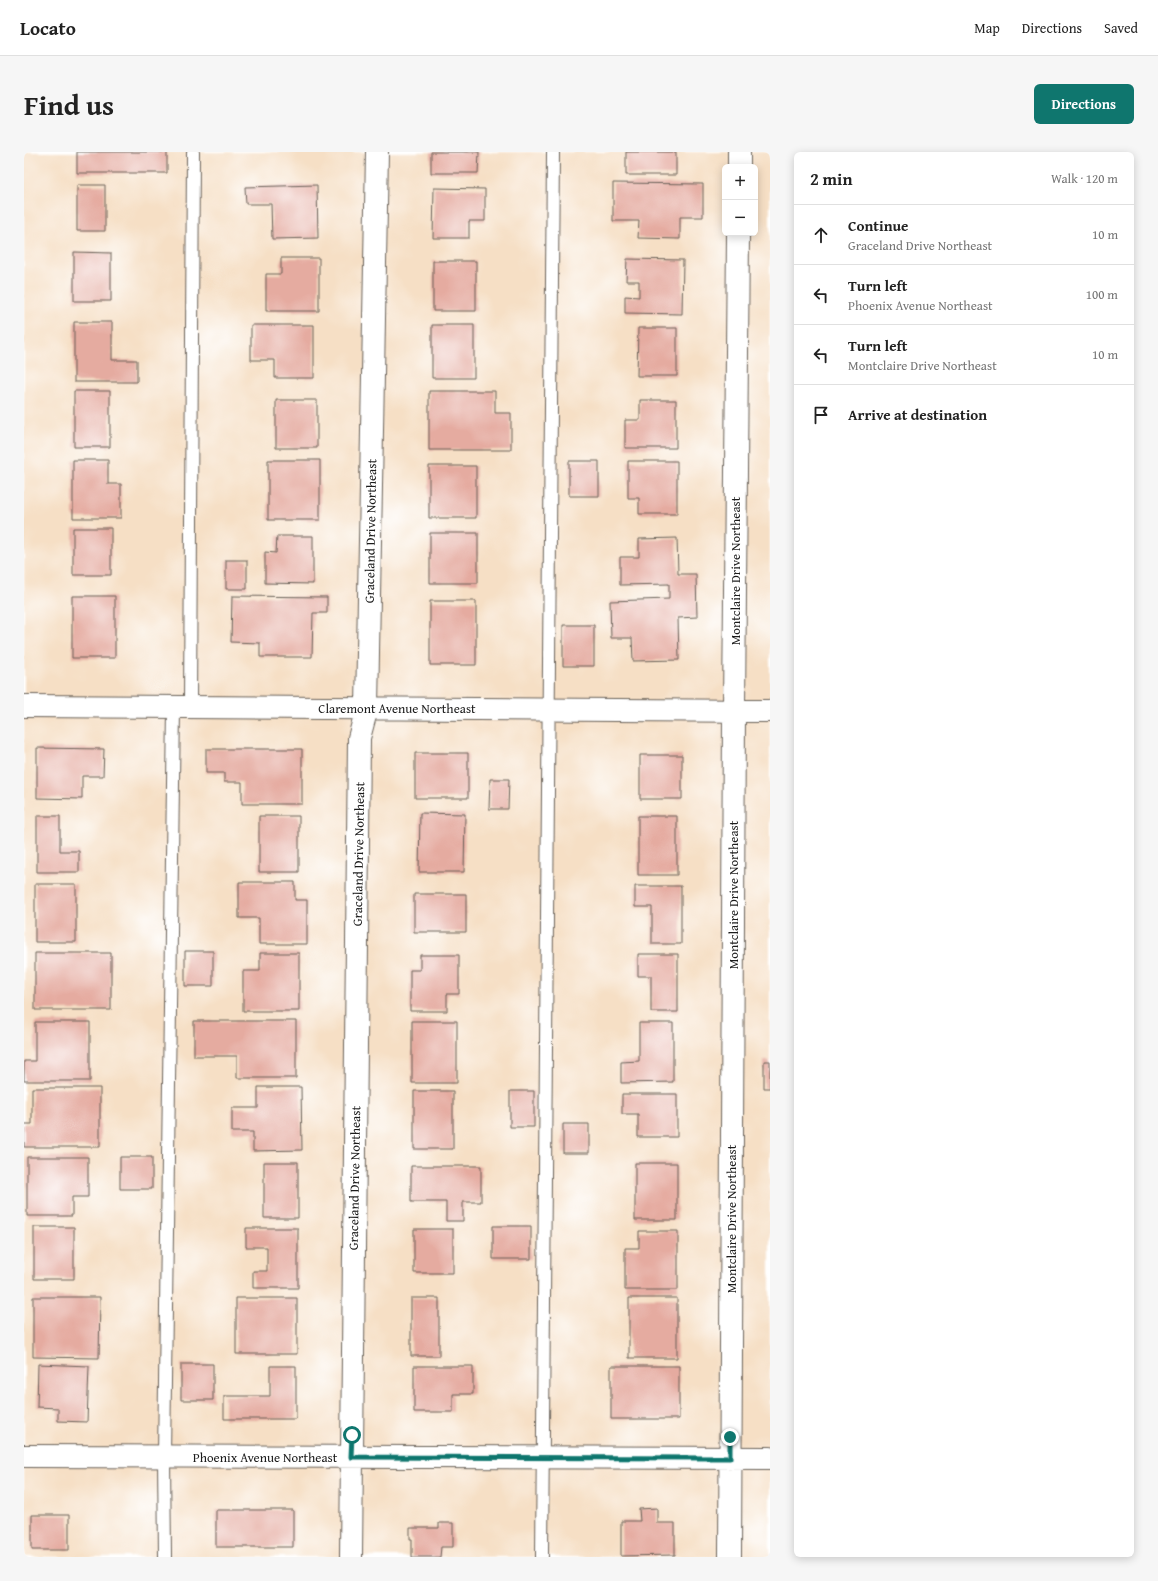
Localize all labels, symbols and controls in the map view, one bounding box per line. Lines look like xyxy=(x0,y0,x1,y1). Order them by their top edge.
text: Locato xyxy=(20,14,76,42)
text: Map xyxy=(974,18,1000,38)
text: Directions xyxy=(1022,18,1082,38)
text: Saved xyxy=(1104,18,1138,38)
text: Find us xyxy=(24,84,114,125)
button: Directions xyxy=(1034,84,1134,124)
map controls xyxy=(722,164,758,236)
button: + xyxy=(722,164,758,200)
text: 2 min xyxy=(810,166,852,191)
text: Walk · 120 m xyxy=(1051,169,1118,188)
button: − xyxy=(722,200,758,236)
text: Continue xyxy=(848,215,909,236)
icon: ahead xyxy=(810,224,832,246)
text: 10 m xyxy=(1092,225,1118,244)
text: Graceland Drive Northeast xyxy=(848,236,992,255)
text: Turn left xyxy=(848,275,907,296)
icon: left xyxy=(810,284,832,306)
text: 100 m xyxy=(1086,285,1118,304)
text: Phoenix Avenue Northeast xyxy=(848,296,993,315)
text: Turn left xyxy=(848,335,907,356)
icon: left xyxy=(810,344,832,366)
text: 10 m xyxy=(1092,345,1118,364)
text: Montclaire Drive Northeast xyxy=(848,356,997,375)
icon: arrive xyxy=(810,404,832,426)
text: Arrive at destination xyxy=(848,404,987,425)
street label: Graceland Drive Northeast xyxy=(360,458,381,603)
street label: Montclaire Drive Northeast xyxy=(726,496,745,645)
street label: Claremont Avenue Northeast xyxy=(318,699,476,718)
street label: Graceland Drive Northeast xyxy=(348,781,369,926)
street label: Montclaire Drive Northeast xyxy=(724,820,743,969)
street label: Graceland Drive Northeast xyxy=(344,1105,365,1250)
street label: Montclaire Drive Northeast xyxy=(722,1144,741,1293)
route start xyxy=(343,1426,361,1444)
route end xyxy=(721,1428,739,1446)
street label: Phoenix Avenue Northeast xyxy=(193,1448,338,1467)

